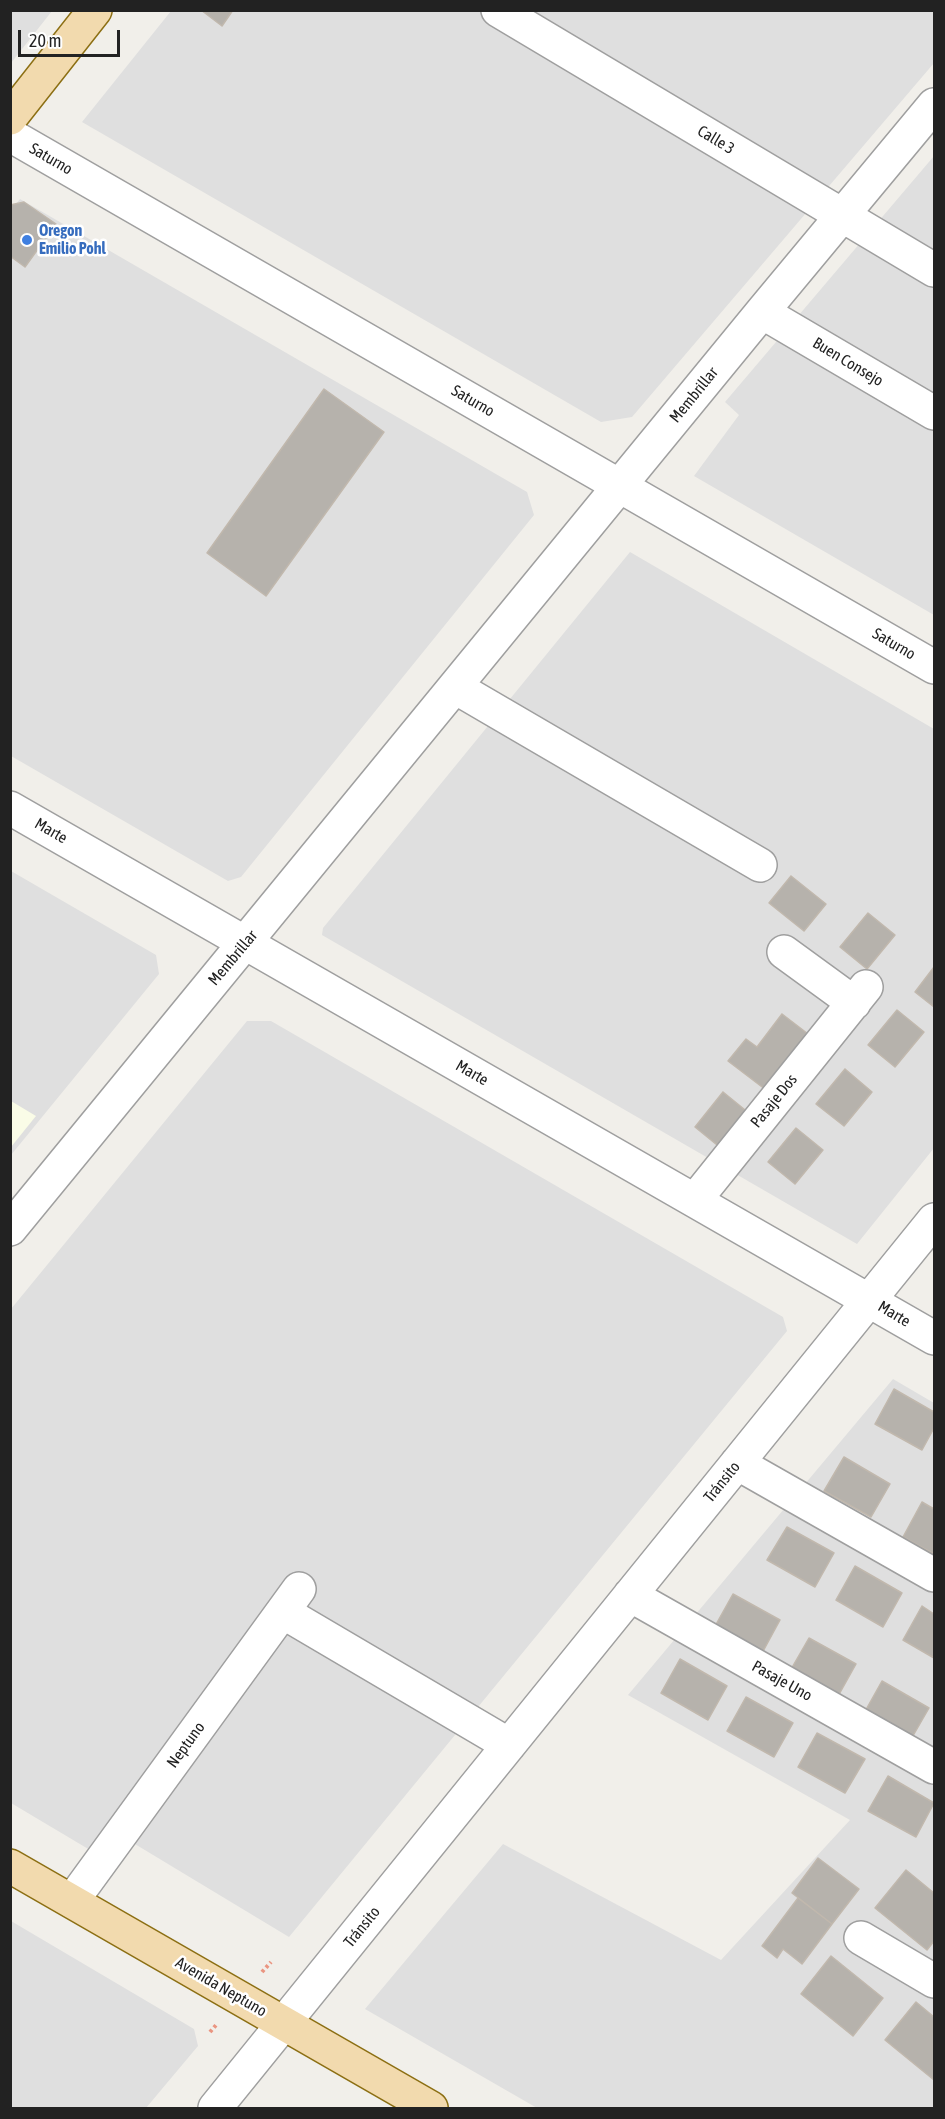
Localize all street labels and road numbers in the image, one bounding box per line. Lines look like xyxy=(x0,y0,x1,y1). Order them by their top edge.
street label: Calle 3 xyxy=(694,121,738,159)
street label: Saturno xyxy=(26,139,76,179)
street label: Buen Consejo xyxy=(809,333,887,391)
street label: Membrillar xyxy=(666,363,722,427)
street label: Saturno xyxy=(448,381,498,421)
street label: Saturno xyxy=(869,624,919,664)
street label: Marte xyxy=(31,814,71,848)
street label: Membrillar xyxy=(204,927,262,989)
street label: Marte xyxy=(452,1056,492,1090)
street label: Pasaje Dos xyxy=(747,1070,801,1132)
street label: Marte xyxy=(874,1297,914,1331)
street label: Tránsito xyxy=(700,1458,744,1506)
street label: Pasaje Uno xyxy=(749,1657,815,1705)
street label: Neptuno xyxy=(163,1718,209,1772)
street label: Tránsito xyxy=(340,1903,384,1951)
street label: Avenida Neptuno xyxy=(172,1953,270,2021)

